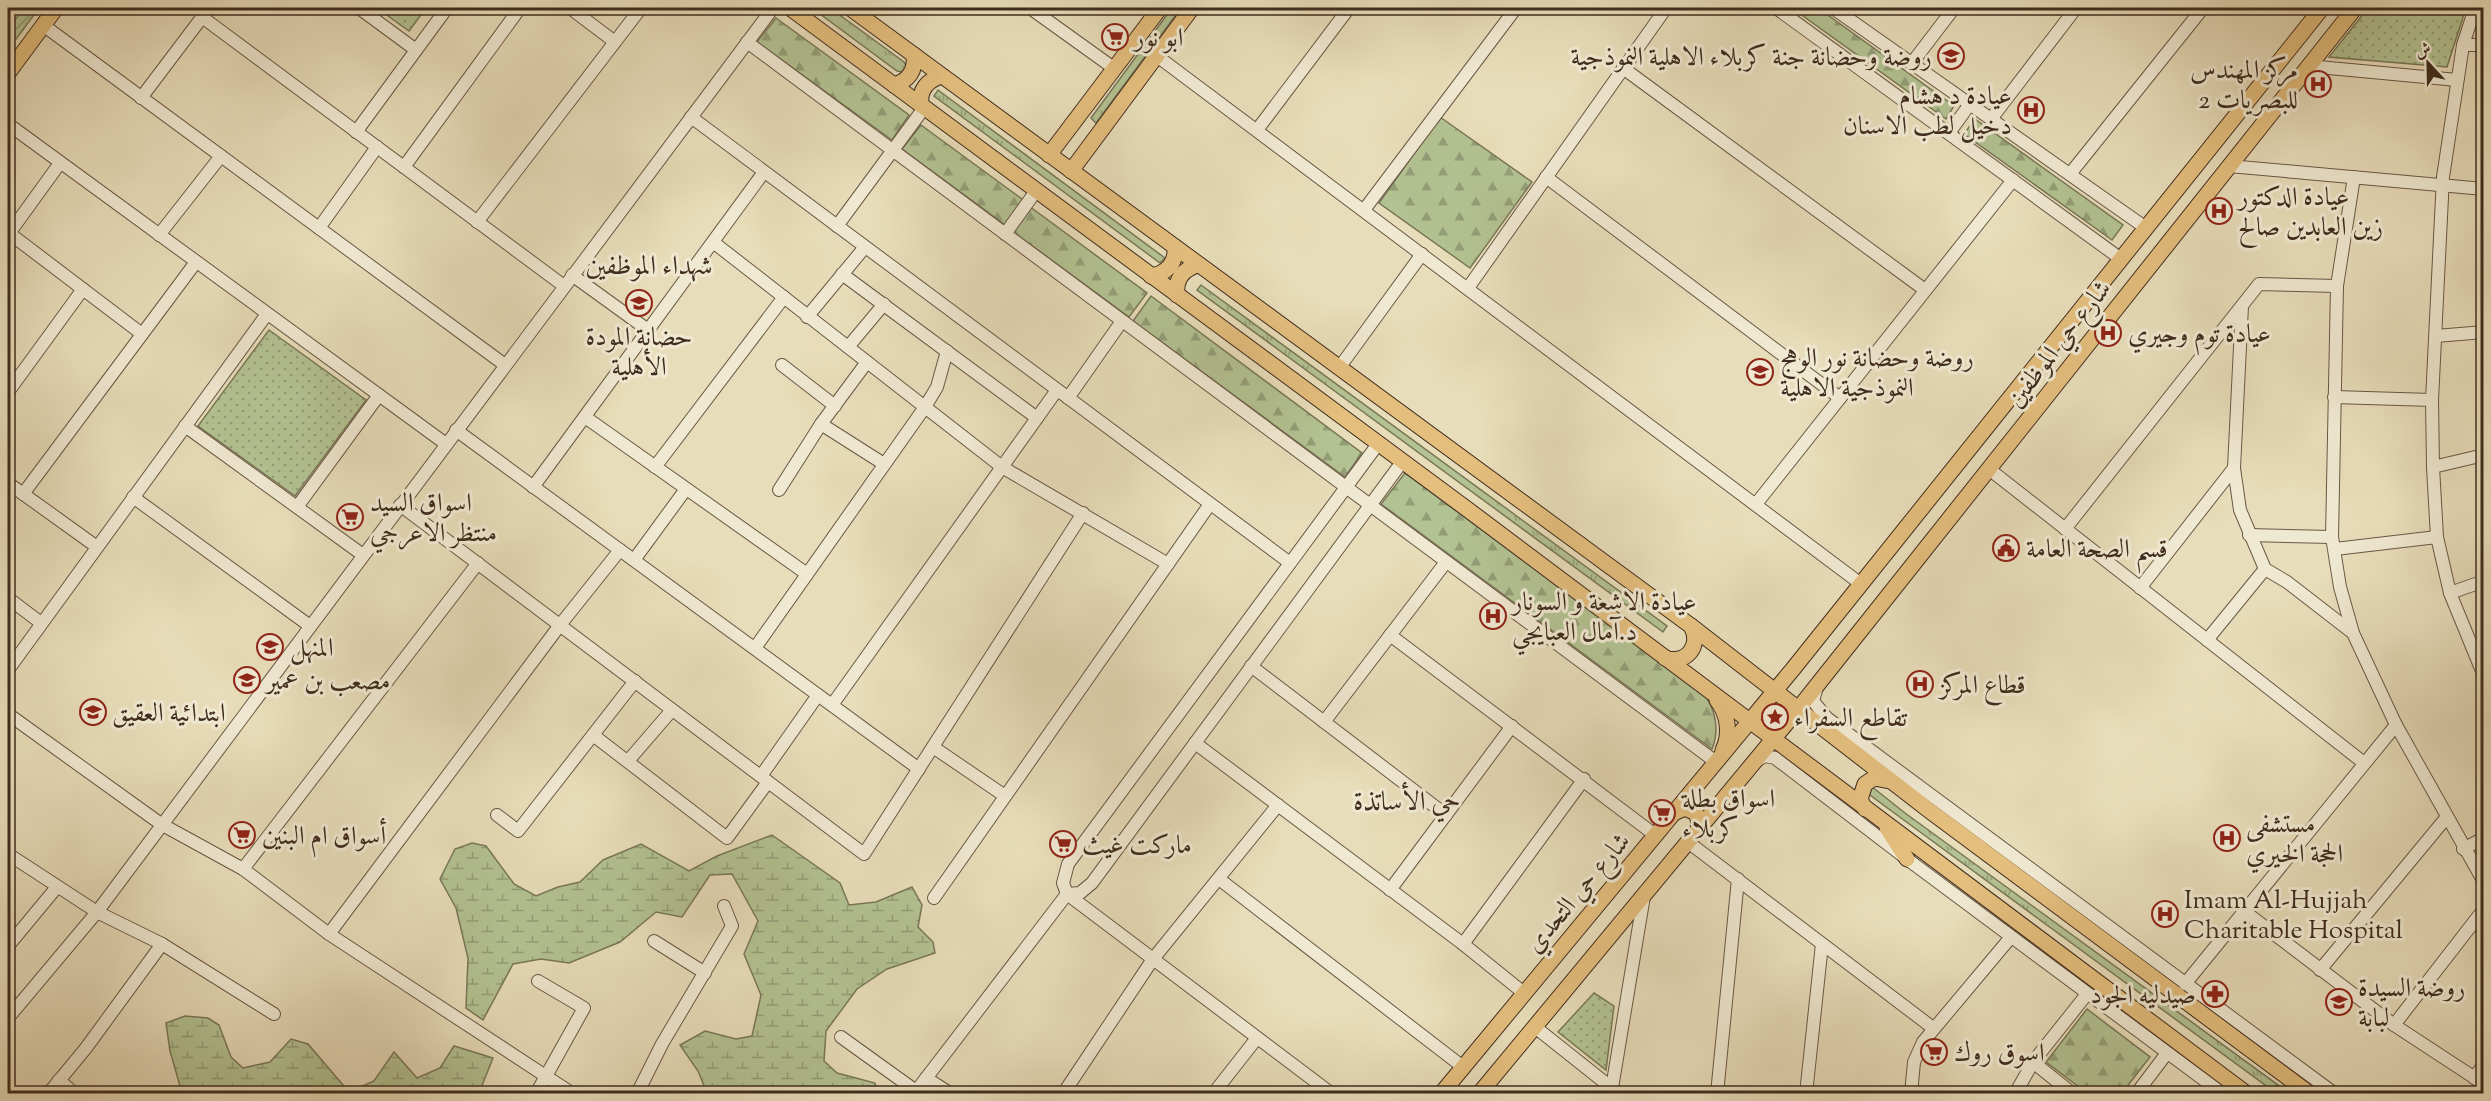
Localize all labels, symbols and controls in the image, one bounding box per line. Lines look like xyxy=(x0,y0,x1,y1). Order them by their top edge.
place label: ابو نور xyxy=(1131,21,1183,58)
supermarket icon: ابو نور xyxy=(1100,22,1130,52)
north arrow xyxy=(2398,33,2458,93)
text: ش xyxy=(2412,38,2435,65)
place label: روضة وحضانة جنة كربلاء الاهلية النموذجية xyxy=(1570,40,1932,77)
school or university icon: روضة وحضانة جنة كربلاء الاهلية النموذجية xyxy=(1936,41,1966,71)
place label: مركز المهندس للبصريات 2 xyxy=(2190,53,2298,120)
hospital icon: مركز المهندس للبصريات 2 xyxy=(2303,69,2333,99)
place label: عيادة د هشام دخيل لطب الاسنان xyxy=(1843,79,2012,146)
hospital icon: عيادة د هشام دخيل لطب الاسنان xyxy=(2016,95,2046,125)
place label: عيادة الدكتور زين العابدين صالح xyxy=(2235,180,2383,248)
hospital icon: عيادة الدكتور زين العابدين صالح xyxy=(2204,196,2234,226)
district label: شهداء الموظفين xyxy=(585,248,713,287)
street label: شارع حي الموظفين xyxy=(1998,273,2122,417)
school or university icon: حضانة المودة الأهلية xyxy=(624,288,654,318)
place label: عيادة توم وجيري xyxy=(2128,317,2271,356)
hospital icon: عيادة توم وجيري xyxy=(2093,318,2123,348)
place label: حضانة المودة الأهلية xyxy=(585,320,693,387)
place label: روضة وحضانة نور الوهج النموذجية الاهلية xyxy=(1780,341,1974,408)
school or university icon: روضة وحضانة نور الوهج النموذجية الاهلية xyxy=(1745,357,1775,387)
place label: اسواق السيد منتظر الاعرجي xyxy=(370,486,497,554)
supermarket icon: اسواق السيد منتظر الاعرجي xyxy=(335,502,365,532)
place label: قسم الصحة العامة xyxy=(2026,532,2168,574)
public building icon: قسم الصحة العامة xyxy=(1991,533,2021,563)
place label: عيادة الاشعة و السونار د.آمال العبايجي xyxy=(1509,585,1697,656)
hospital icon: عيادة الاشعة و السونار د.آمال العبايجي xyxy=(1478,601,1508,631)
place label: المنهل xyxy=(290,631,334,668)
school or university icon: المنهل xyxy=(255,632,285,662)
place label: مصعب بن عمير xyxy=(263,664,391,701)
school or university icon: مصعب بن عمير xyxy=(232,665,262,695)
place label: قطاع المركز xyxy=(1937,668,2026,706)
hospital icon: قطاع المركز xyxy=(1905,669,1935,699)
place label: ابتدائية العقيق xyxy=(112,696,226,733)
school or university icon: ابتدائية العقيق xyxy=(78,697,108,727)
place label: تقاطع السفراء xyxy=(1794,701,1908,741)
place icon: تقاطع السفراء xyxy=(1760,702,1790,732)
district label: حي الأساتذة xyxy=(1353,781,1461,823)
place label: اسواق بطلة كربلاء xyxy=(1680,782,1775,849)
supermarket icon: اسواق بطلة كربلاء xyxy=(1647,798,1677,828)
place label: مستشفى الحجة الخيري xyxy=(2246,807,2343,874)
place label: أسواق ام البنين xyxy=(262,818,386,858)
supermarket icon: أسواق ام البنين xyxy=(227,820,257,850)
hospital icon: مستشفى الحجة الخيري xyxy=(2212,823,2242,853)
street label: شارع حي التحدي xyxy=(1517,825,1641,962)
place label: ماركت غيث xyxy=(1082,828,1192,865)
supermarket icon: ماركت غيث xyxy=(1048,829,1078,859)
place label: Imam Al-Hujjah Charitable Hospital xyxy=(2184,883,2403,950)
hospital icon: Imam Al-Hujjah Charitable Hospital xyxy=(2150,899,2180,929)
place label: روضة السيدة لبابة xyxy=(2358,971,2465,1038)
place label: صيدليه الجود xyxy=(2090,978,2196,1015)
pharmacy icon: صيدليه الجود xyxy=(2200,979,2230,1009)
school or university icon: روضة السيدة لبابة xyxy=(2324,987,2354,1017)
place label: اسوق روك xyxy=(1954,1036,2045,1073)
supermarket icon: اسوق روك xyxy=(1919,1037,1949,1067)

